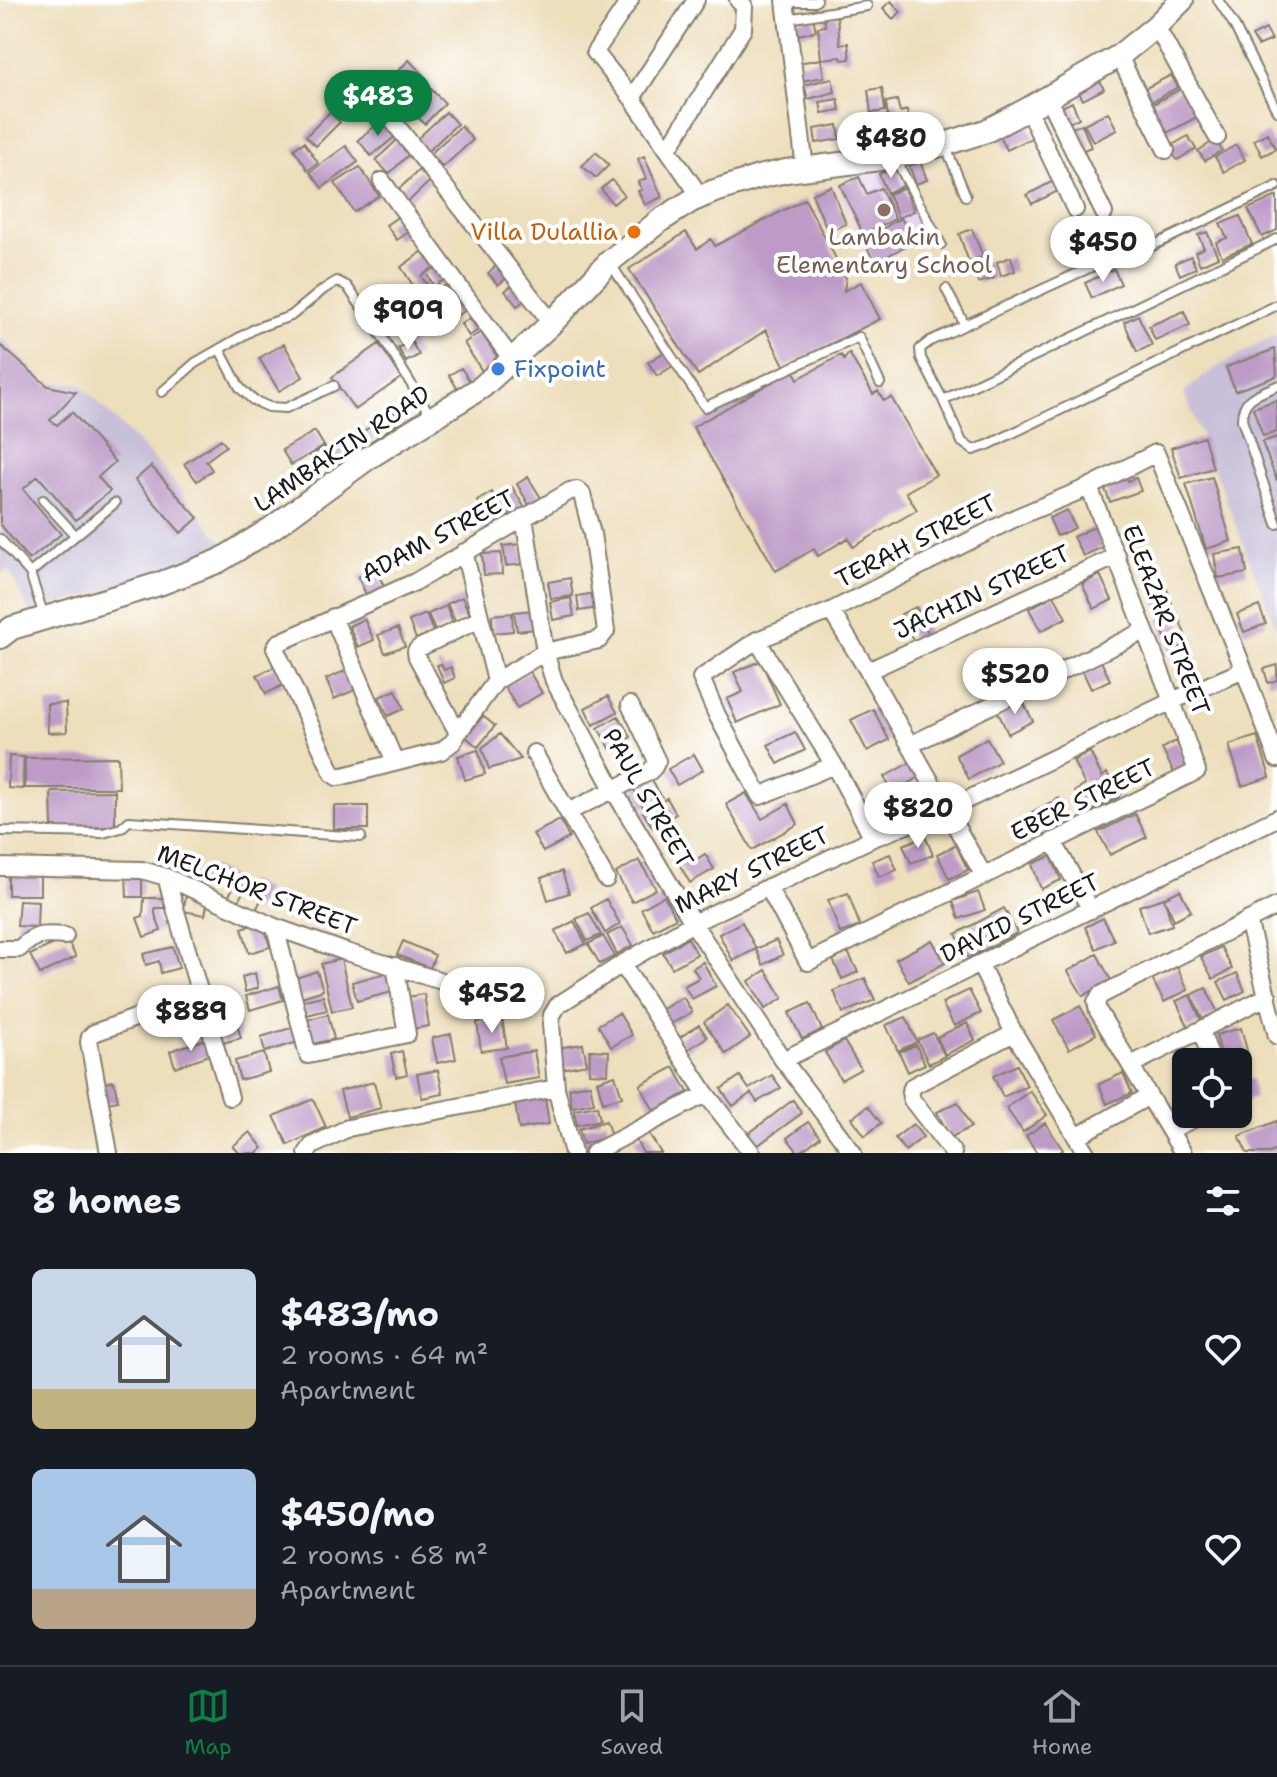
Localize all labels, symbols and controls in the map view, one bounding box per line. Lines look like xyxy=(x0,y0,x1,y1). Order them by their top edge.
pin: $483 xyxy=(331,70,425,138)
text: $483 xyxy=(342,78,414,113)
pin: $480 xyxy=(844,112,938,180)
text: $480 xyxy=(855,120,927,155)
marker: Lambakin Elementary School xyxy=(875,201,893,219)
place label: Villa Dulallia xyxy=(470,216,618,248)
pin: $450 xyxy=(1056,216,1150,284)
place label: Lambakin Elementary School xyxy=(776,221,993,281)
marker: Villa Dulallia xyxy=(625,223,643,241)
text: $450 xyxy=(1068,224,1138,259)
pin: $909 xyxy=(361,284,455,352)
text: $909 xyxy=(372,292,444,327)
place label: Fixpoint xyxy=(514,353,606,385)
marker: Fixpoint xyxy=(489,360,507,378)
street label: LAMBAKIN ROAD xyxy=(248,378,436,520)
street label: ADAM STREET xyxy=(356,482,520,590)
street label: TERAH STREET xyxy=(830,487,1002,595)
street label: ELEAZAR STREET xyxy=(1115,520,1217,720)
street label: JACHIN STREET xyxy=(889,537,1075,647)
pin: $520 xyxy=(968,648,1062,716)
text: $520 xyxy=(980,656,1050,691)
street label: PAUL STREET xyxy=(595,722,701,874)
street label: EBER STREET xyxy=(1006,751,1161,849)
pin: $820 xyxy=(871,782,965,850)
text: $820 xyxy=(882,790,954,825)
street label: MARY STREET xyxy=(670,819,835,921)
street label: MELCHOR STREET xyxy=(153,837,362,943)
street label: DAVID STREET xyxy=(935,866,1105,970)
pin: $452 xyxy=(445,967,539,1035)
text: $452 xyxy=(458,975,526,1010)
pin: $889 xyxy=(144,985,238,1053)
text: $889 xyxy=(155,993,227,1028)
map controls xyxy=(1172,1048,1252,1128)
button: locate xyxy=(1172,1048,1252,1128)
text: 8 homes xyxy=(32,1178,181,1224)
icon: filters xyxy=(1201,1179,1245,1223)
text: $483/mo xyxy=(280,1291,439,1337)
icon: home xyxy=(96,1301,192,1397)
icon: heart xyxy=(1201,1327,1245,1371)
text: 2 rooms · 64 m² xyxy=(280,1337,488,1372)
text: Apartment xyxy=(280,1372,416,1407)
text: $450/mo xyxy=(280,1491,435,1537)
icon: home xyxy=(96,1501,192,1597)
icon: heart xyxy=(1201,1527,1245,1571)
text: 2 rooms · 68 m² xyxy=(280,1537,488,1572)
text: Apartment xyxy=(280,1572,416,1607)
tab: Map xyxy=(184,1684,232,1761)
tab: Saved xyxy=(601,1684,663,1761)
tab: Home xyxy=(1032,1684,1093,1761)

